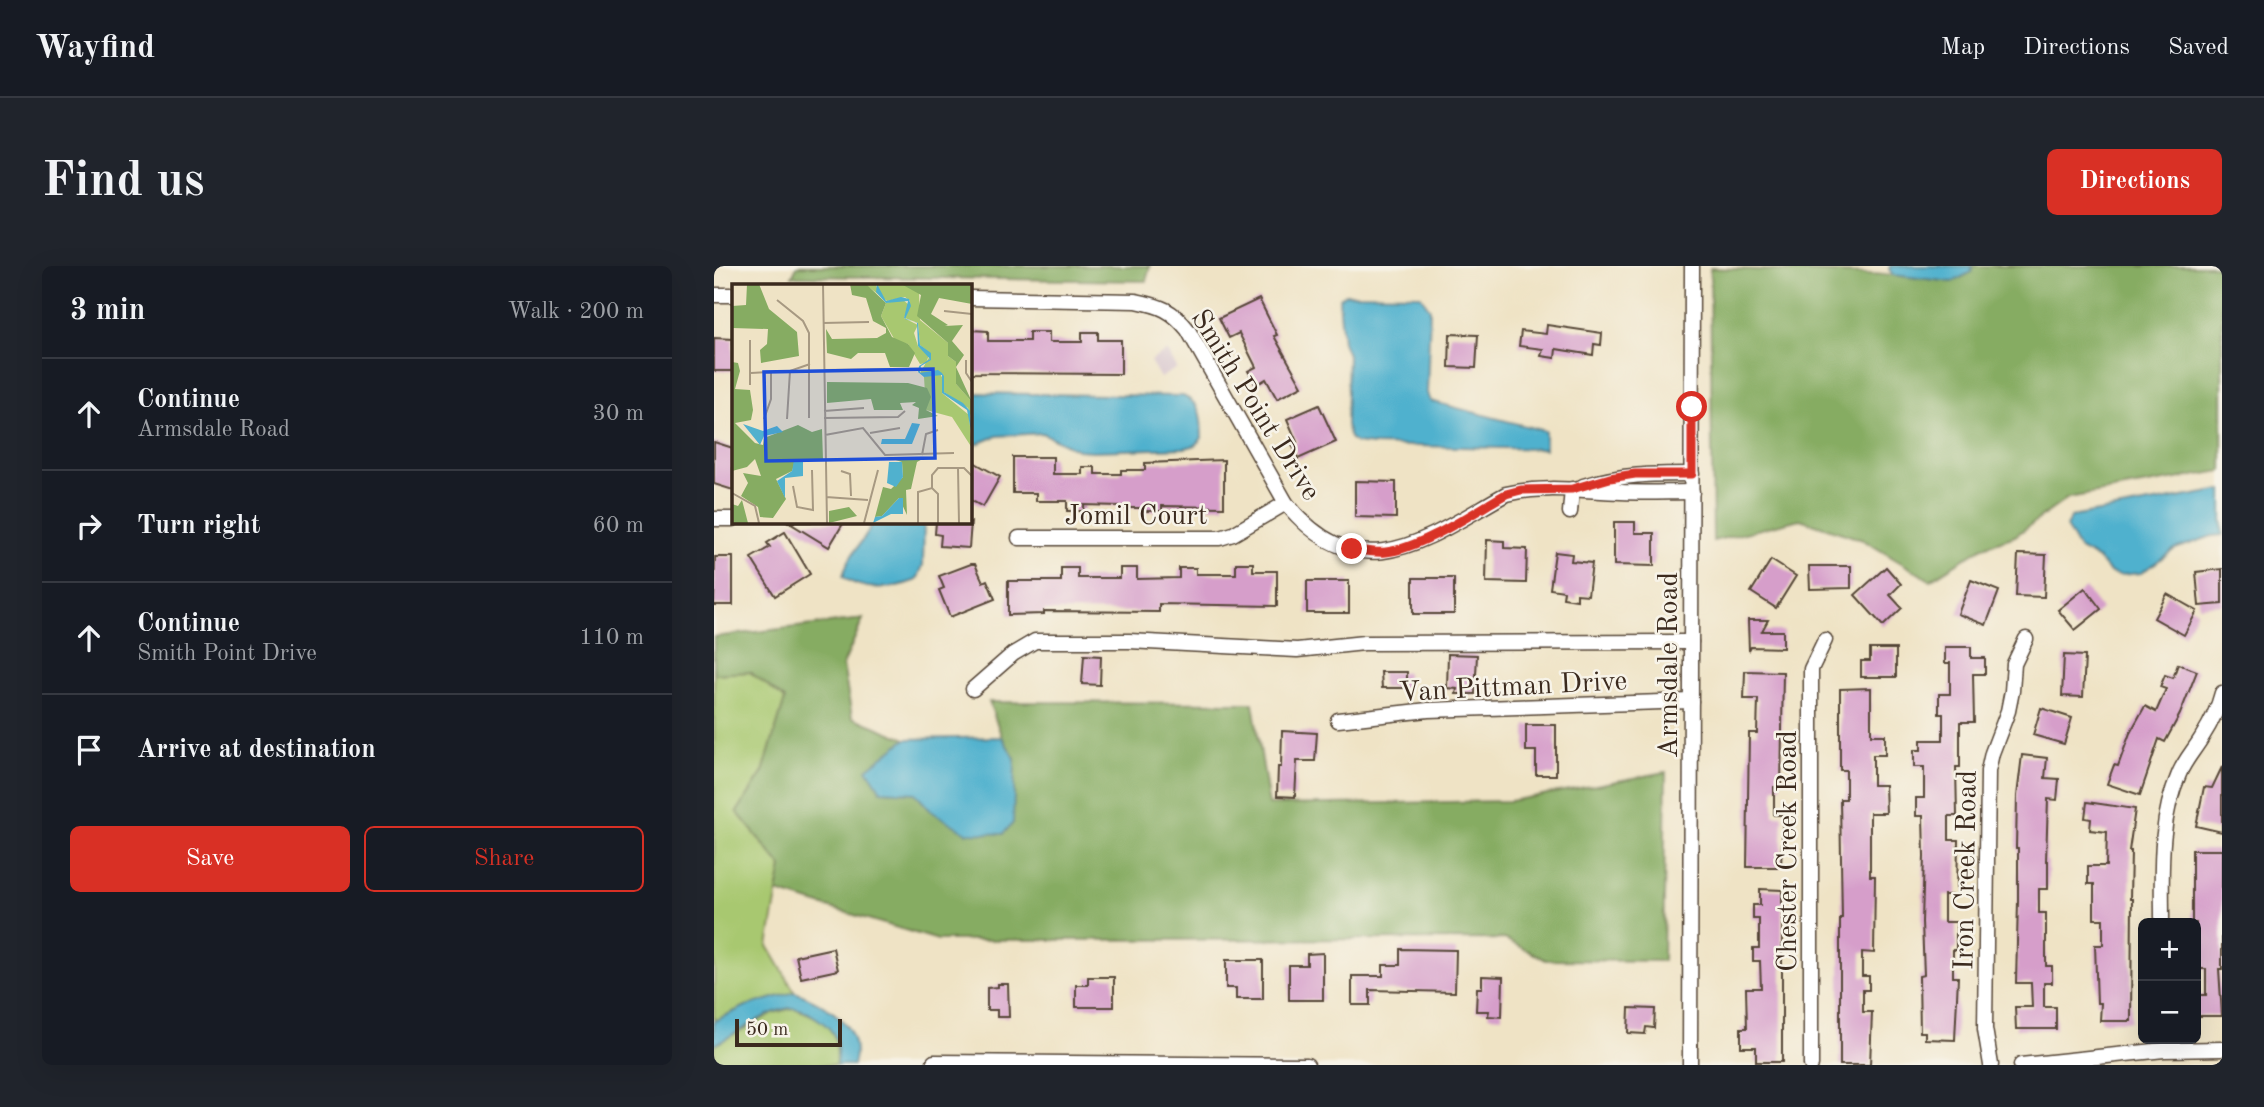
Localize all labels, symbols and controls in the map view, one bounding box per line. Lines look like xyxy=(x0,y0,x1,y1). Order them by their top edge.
text: Wayfind xyxy=(35,32,155,65)
text: Map xyxy=(1941,36,1985,60)
text: Directions xyxy=(2023,36,2130,60)
text: Saved xyxy=(2168,36,2229,60)
button: Directions xyxy=(2047,149,2222,215)
text: Find us xyxy=(42,158,205,207)
inset map xyxy=(732,284,971,523)
text: 3 min xyxy=(70,296,145,326)
text: Walk · 200 m xyxy=(508,300,644,323)
street label: Smith Point Drive xyxy=(1185,305,1324,506)
text: Continue xyxy=(137,387,240,413)
route start xyxy=(1676,391,1707,422)
icon: ahead xyxy=(70,395,108,433)
text: 30 m xyxy=(593,402,644,425)
text: Armsdale Road xyxy=(137,418,290,441)
street label: Jomil Court xyxy=(1064,503,1208,531)
icon: right xyxy=(70,507,108,545)
text: Turn right xyxy=(137,513,260,539)
text: 60 m xyxy=(593,514,644,537)
route end xyxy=(1336,533,1367,564)
street label: Armsdale Road xyxy=(1656,572,1684,758)
text: Continue xyxy=(137,611,240,637)
icon: ahead xyxy=(70,619,108,657)
text: 110 m xyxy=(579,626,644,649)
text: Smith Point Drive xyxy=(137,642,317,665)
street label: Van Pittman Drive xyxy=(1398,668,1628,708)
street label: Chester Creek Road xyxy=(1775,730,1803,972)
icon: arrive xyxy=(70,731,108,769)
text: Arrive at destination xyxy=(137,737,376,763)
street label: Iron Creek Road xyxy=(1951,770,1983,970)
button: Save xyxy=(70,826,350,892)
button: Share xyxy=(364,826,644,892)
map controls xyxy=(2138,918,2201,1044)
button: + xyxy=(2138,918,2201,981)
button: − xyxy=(2138,981,2201,1044)
scale bar xyxy=(735,1016,842,1048)
text: 50 m xyxy=(746,1021,788,1040)

